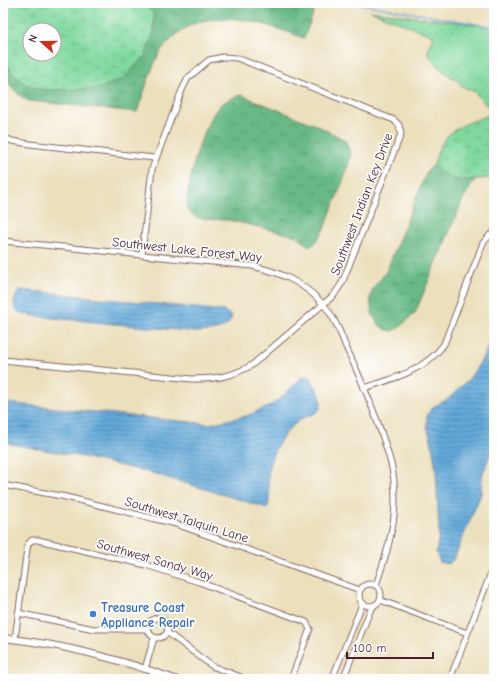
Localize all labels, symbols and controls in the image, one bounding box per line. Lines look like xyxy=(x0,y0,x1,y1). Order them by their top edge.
north arrow xyxy=(22,22,62,62)
text: N xyxy=(26,33,40,44)
street label: Southwest Indian Key Drive xyxy=(327,130,396,277)
street label: Southwest Lake Forest Way xyxy=(111,234,263,265)
street label: Southwest Talquin Lane xyxy=(123,494,251,546)
street label: Southwest Sandy Way xyxy=(95,536,215,583)
place label: Treasure Coast Appliance Repair xyxy=(101,600,195,630)
marker: Treasure Coast Appliance Repair xyxy=(88,609,98,619)
scale bar xyxy=(347,634,433,660)
text: 100 m xyxy=(353,641,386,655)

